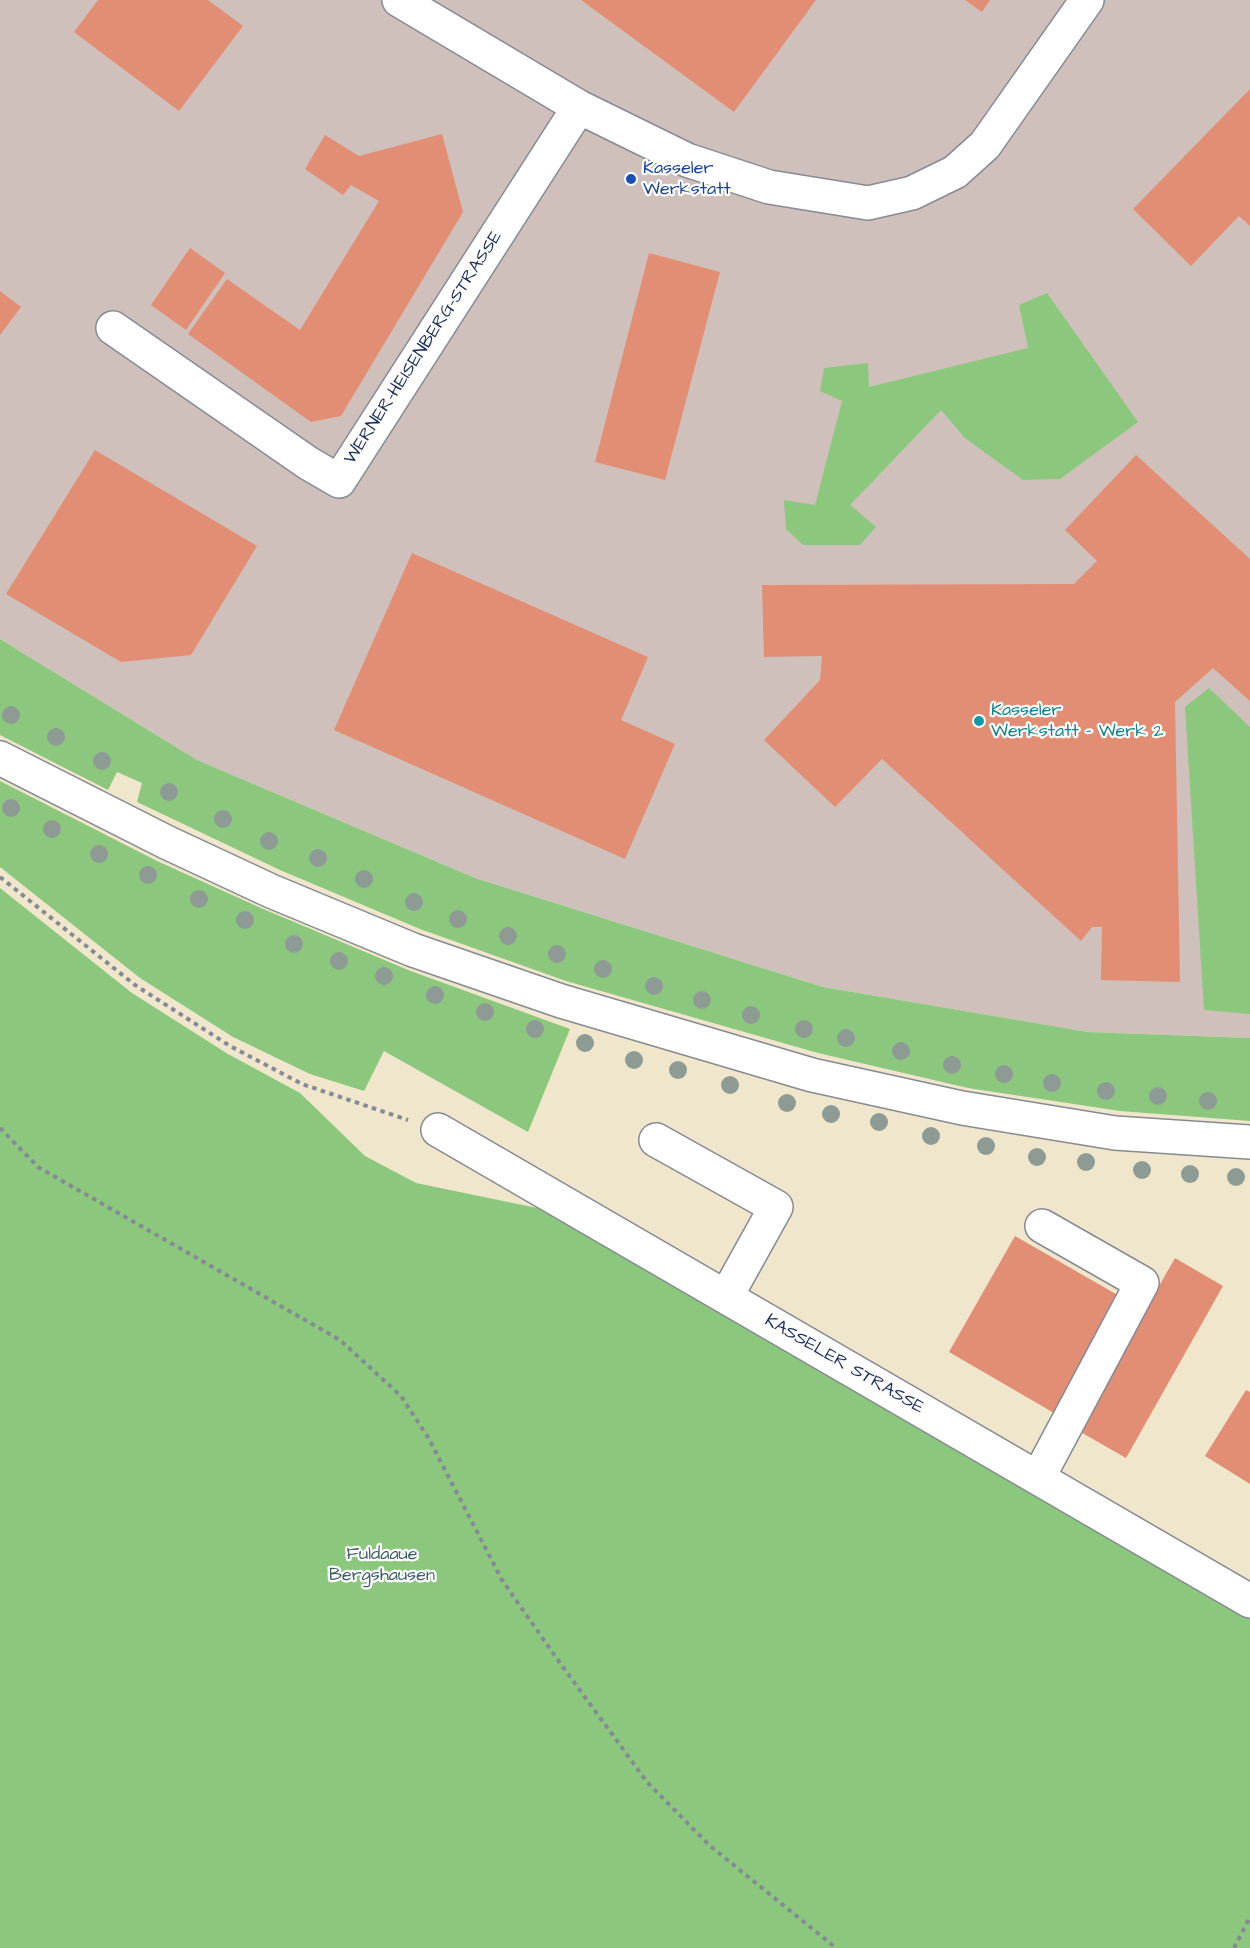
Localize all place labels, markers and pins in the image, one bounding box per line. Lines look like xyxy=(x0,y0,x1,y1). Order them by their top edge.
place label: Kasseler Werkstatt xyxy=(643,158,731,201)
marker: Kasseler Werkstatt xyxy=(624,172,638,186)
place label: Kasseler Werkstatt - Werk 2 xyxy=(991,700,1164,742)
marker: Kasseler Werkstatt - Werk 2 xyxy=(972,714,986,728)

